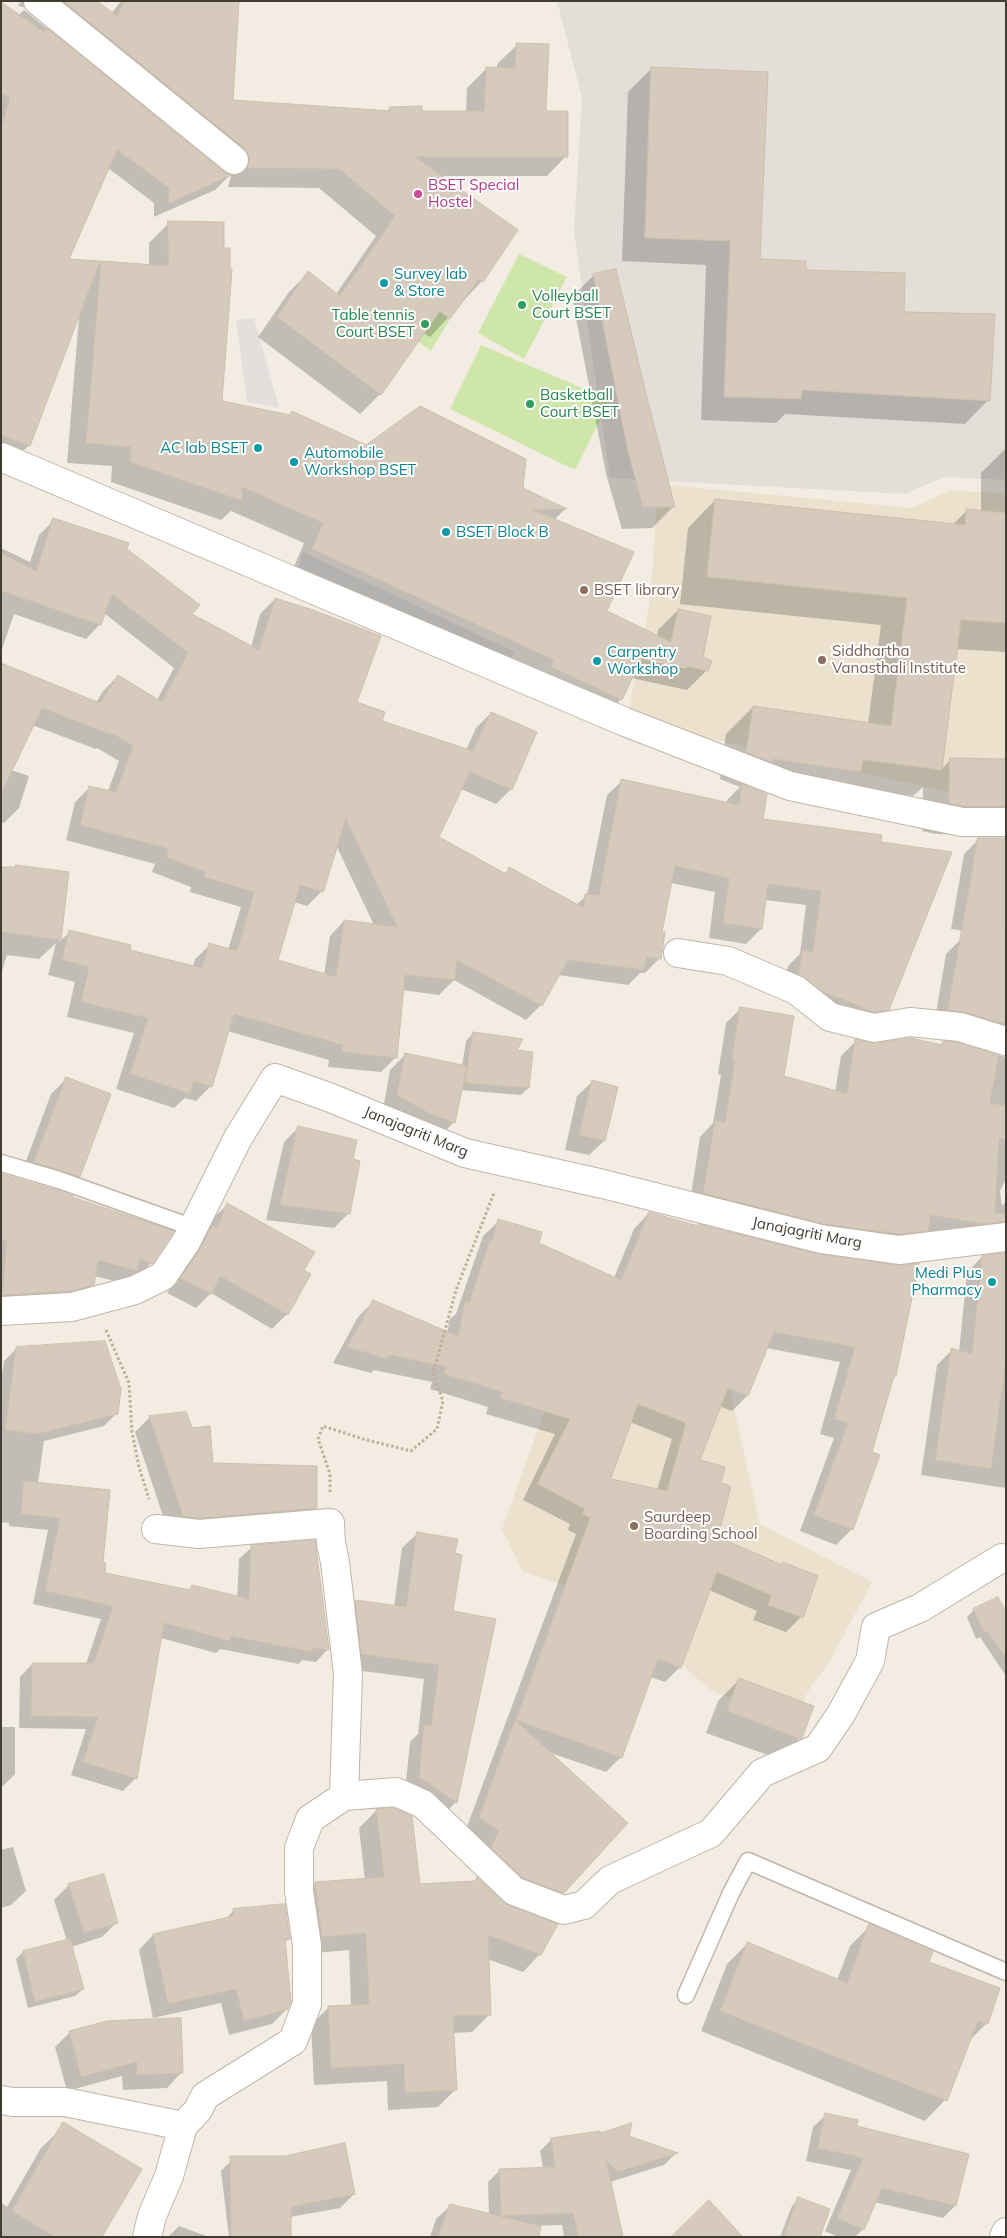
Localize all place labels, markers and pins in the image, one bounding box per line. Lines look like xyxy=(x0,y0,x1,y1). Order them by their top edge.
place label: BSET Special Hostel xyxy=(428,176,519,211)
marker: BSET Special Hostel xyxy=(412,188,424,200)
place label: Survey lab & Store xyxy=(394,265,467,300)
marker: Survey lab & Store xyxy=(378,277,390,289)
place label: Volleyball Court BSET xyxy=(532,287,611,322)
marker: Volleyball Court BSET xyxy=(516,299,528,311)
place label: Table tennis Court BSET xyxy=(332,306,415,341)
marker: Table tennis Court BSET xyxy=(419,318,431,330)
place label: Basketball Court BSET xyxy=(540,386,619,421)
marker: Basketball Court BSET xyxy=(524,398,536,410)
place label: AC lab BSET xyxy=(160,439,248,457)
marker: AC lab BSET xyxy=(252,442,264,454)
place label: Automobile Workshop BSET xyxy=(304,444,416,479)
marker: Automobile Workshop BSET xyxy=(288,456,300,468)
place label: BSET Block B xyxy=(456,523,549,541)
marker: BSET Block B xyxy=(440,526,452,538)
place label: BSET library xyxy=(594,581,680,599)
marker: BSET library xyxy=(578,584,590,596)
place label: Siddhartha Vanasthali Institute xyxy=(832,642,966,677)
place label: Carpentry Workshop xyxy=(607,643,678,678)
marker: Siddhartha Vanasthali Institute xyxy=(816,654,828,666)
marker: Carpentry Workshop xyxy=(591,655,603,667)
place label: Medi Plus Pharmacy xyxy=(911,1264,982,1299)
marker: Medi Plus Pharmacy xyxy=(986,1276,998,1288)
place label: Saurdeep Boarding School xyxy=(644,1508,758,1543)
marker: Saurdeep Boarding School xyxy=(628,1520,640,1532)

